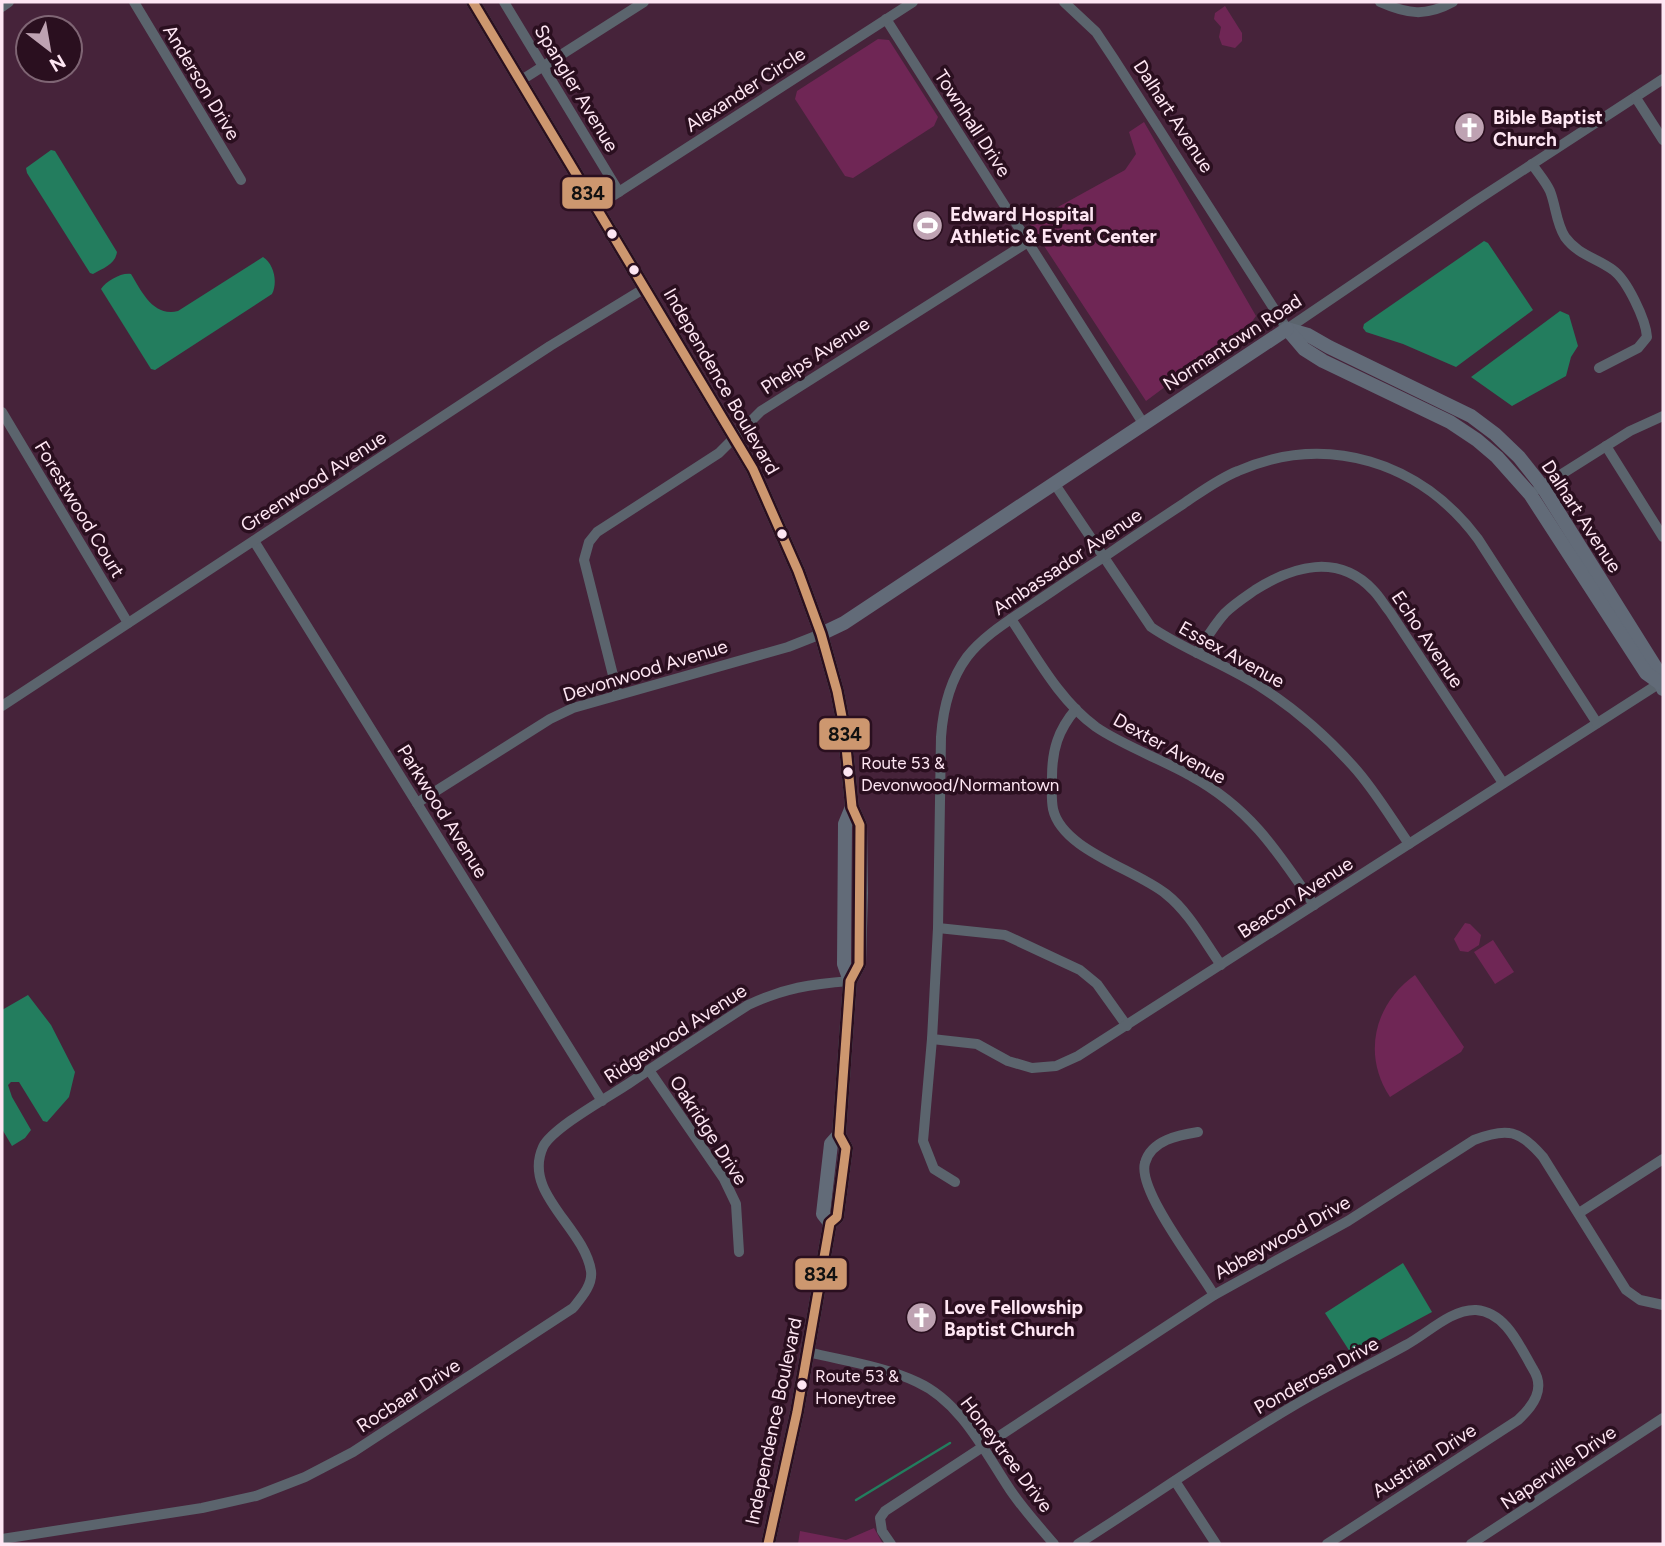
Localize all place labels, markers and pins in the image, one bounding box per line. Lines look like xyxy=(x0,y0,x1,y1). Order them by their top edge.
place label: Bible Baptist Church xyxy=(1493,106,1603,151)
church icon: Bible Baptist Church xyxy=(1453,111,1487,145)
place label: Edward Hospital Athletic & Event Center xyxy=(950,203,1157,248)
sports icon: Edward Hospital Athletic & Event Center xyxy=(910,208,944,242)
unlabelled marker xyxy=(605,227,619,241)
unlabelled marker xyxy=(627,263,641,277)
unlabelled marker xyxy=(775,527,789,541)
place label: Route 53 & Devonwood/Normantown xyxy=(861,753,1059,795)
marker: Route 53 & Devonwood/Normantown xyxy=(841,765,855,779)
place label: Love Fellowship Baptist Church xyxy=(944,1296,1083,1341)
church icon: Love Fellowship Baptist Church xyxy=(904,1301,938,1335)
place label: Route 53 & Honeytree xyxy=(815,1366,899,1408)
marker: Route 53 & Honeytree xyxy=(795,1378,809,1392)

